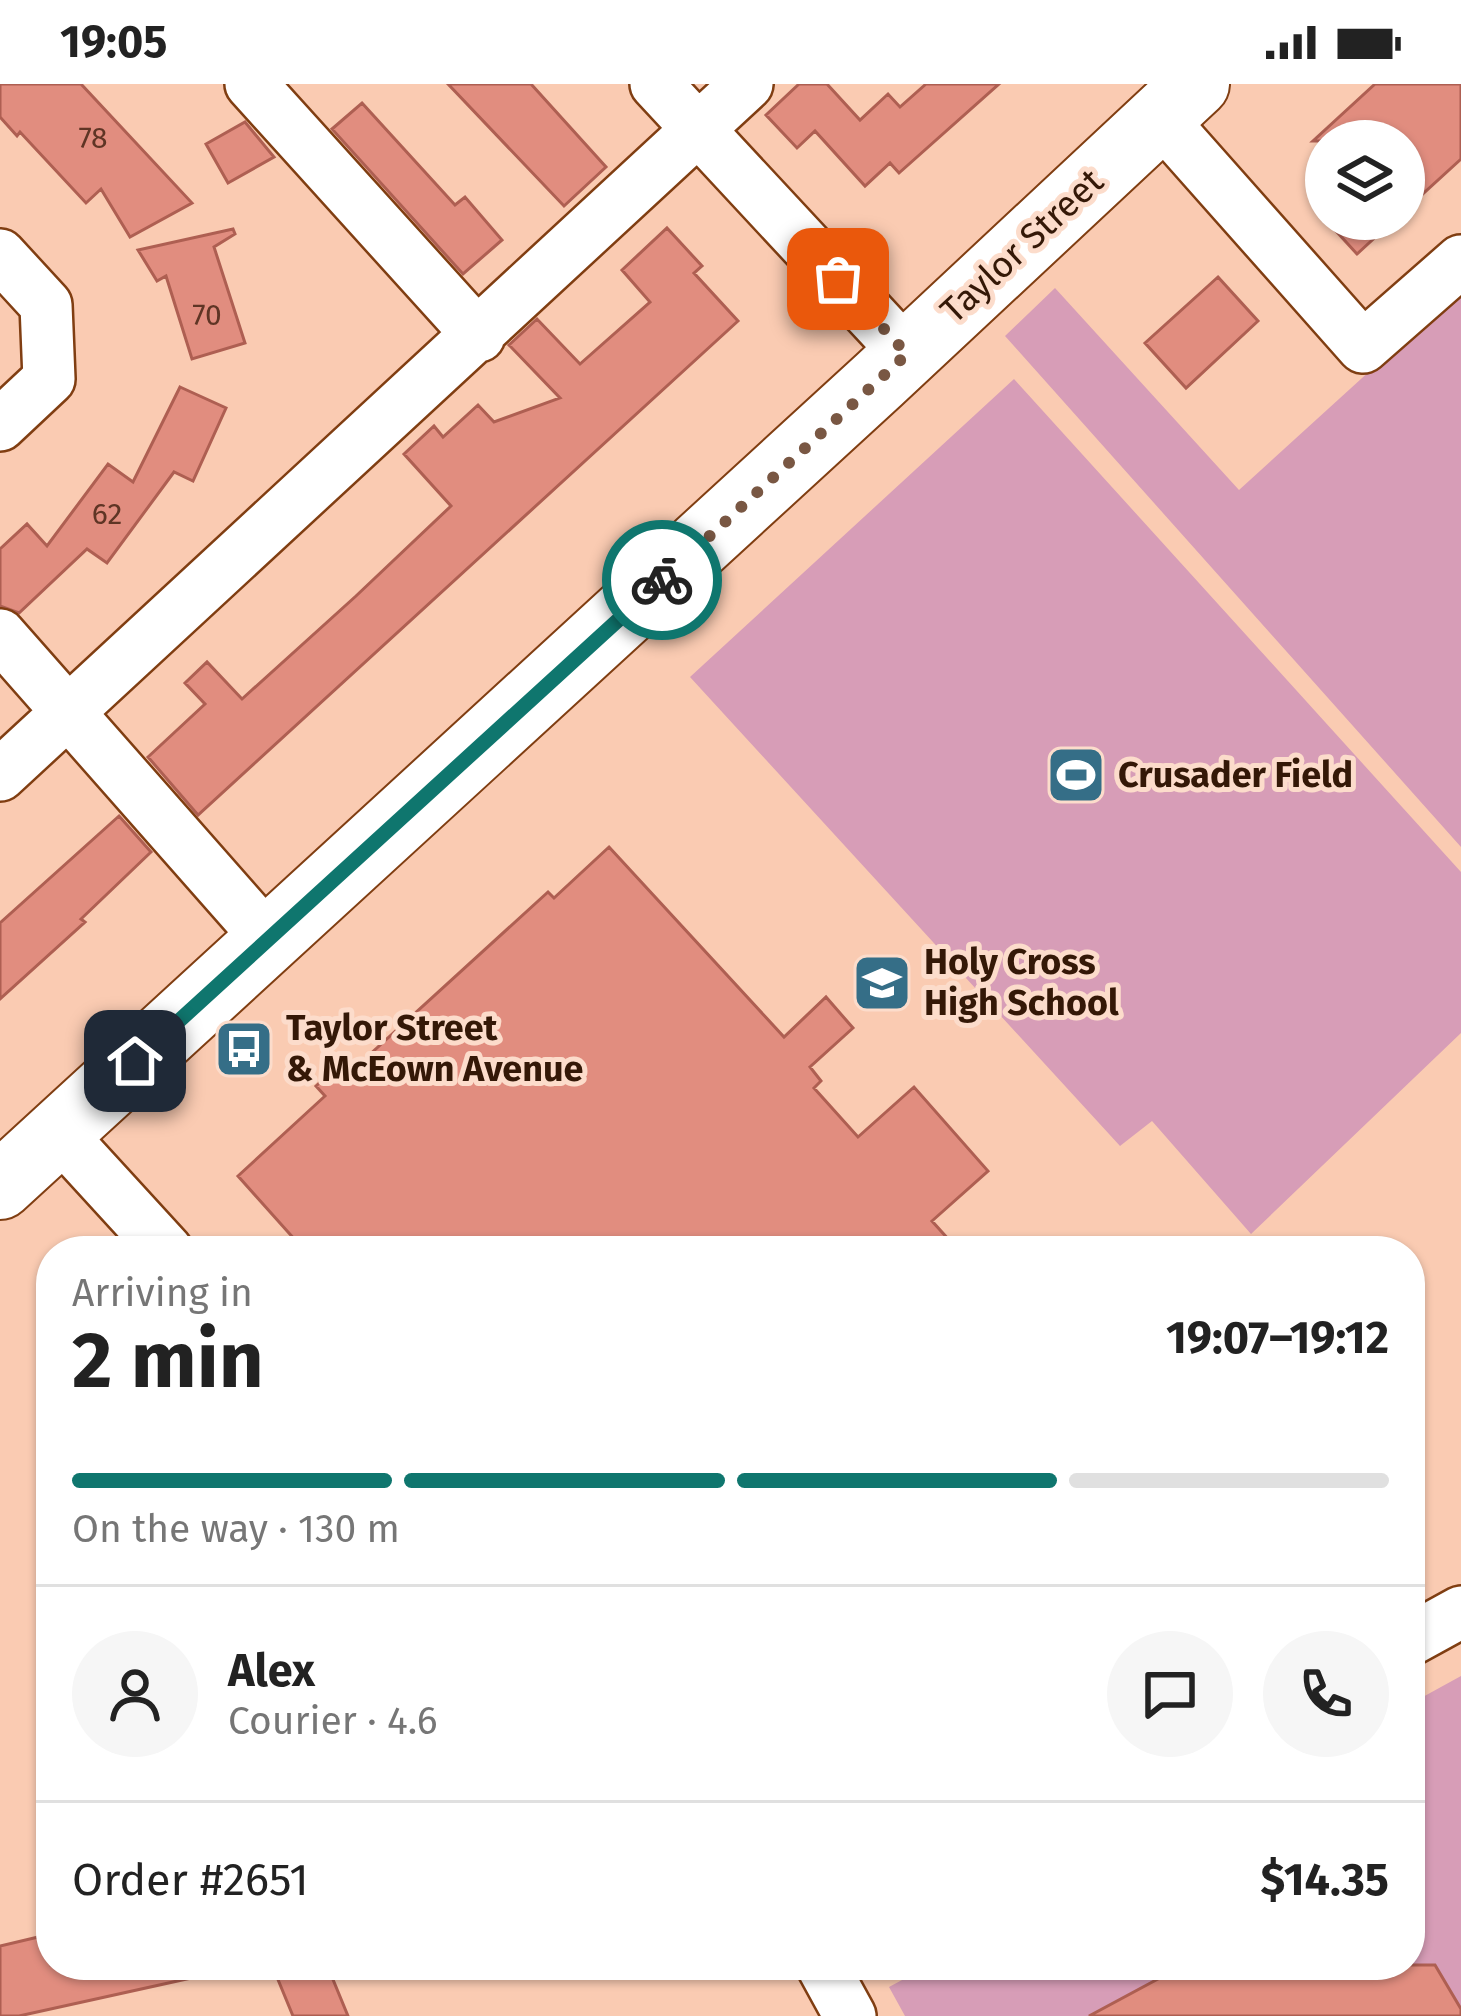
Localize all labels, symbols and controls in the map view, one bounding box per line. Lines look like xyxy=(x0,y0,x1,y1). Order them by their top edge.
text: 19:05 xyxy=(60,15,167,69)
house number: 78 xyxy=(78,120,108,156)
map controls xyxy=(1305,120,1425,240)
button: layers xyxy=(1305,120,1425,240)
street label: Taylor Street xyxy=(932,160,1112,332)
pin xyxy=(787,228,889,330)
icon: bag xyxy=(805,246,871,312)
house number: 70 xyxy=(192,297,222,333)
house number: 62 xyxy=(92,496,122,532)
courier xyxy=(602,520,722,640)
icon: bike xyxy=(629,547,695,613)
sports icon: Crusader Field xyxy=(1045,744,1107,806)
place label: Crusader Field xyxy=(1118,753,1353,797)
place label: Holy Cross High School xyxy=(924,940,1119,1025)
school or university icon: Holy Cross High School xyxy=(851,952,913,1014)
place label: Taylor Street & McEown Avenue xyxy=(286,1006,583,1091)
pin xyxy=(84,1010,186,1112)
bus stop icon: Taylor Street & McEown Avenue xyxy=(213,1018,275,1080)
icon: home xyxy=(102,1028,168,1094)
text: Arriving in xyxy=(72,1270,253,1316)
text: 19:07–19:12 xyxy=(1166,1311,1389,1365)
text: 2 min xyxy=(72,1314,264,1408)
text: On the way · 130 m xyxy=(72,1506,400,1552)
button: person xyxy=(72,1631,198,1757)
button: chat xyxy=(1107,1631,1233,1757)
button: phone xyxy=(1263,1631,1389,1757)
text: Alex xyxy=(228,1644,315,1698)
text: Courier · 4.6 xyxy=(228,1698,437,1744)
text: Order #2651 xyxy=(72,1853,309,1907)
text: $14.35 xyxy=(1261,1853,1389,1907)

